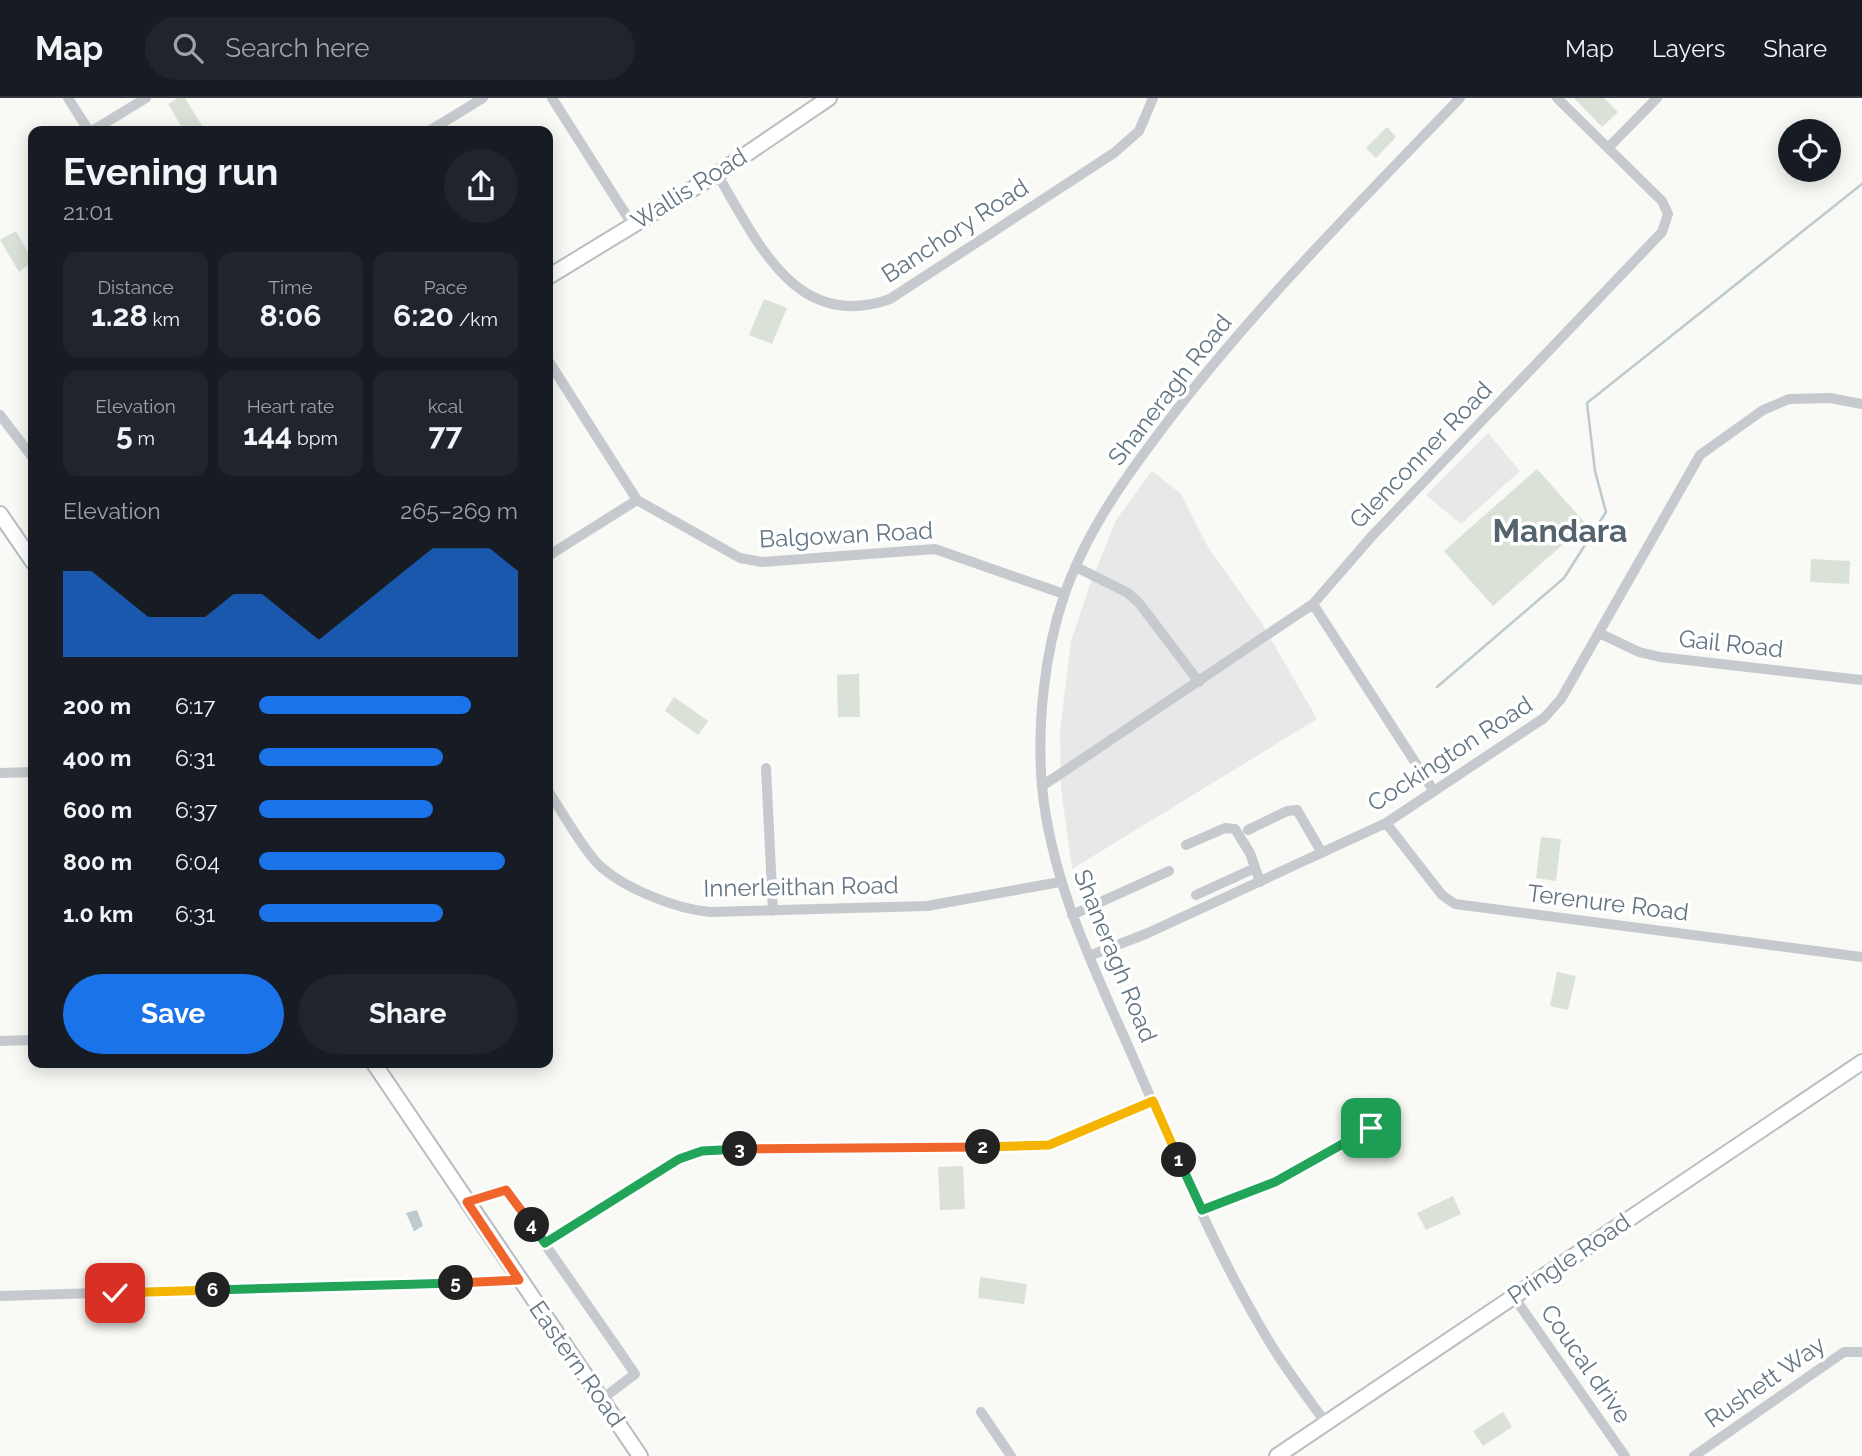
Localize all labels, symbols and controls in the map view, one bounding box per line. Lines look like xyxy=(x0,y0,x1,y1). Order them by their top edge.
search box xyxy=(145,17,635,80)
text: Map xyxy=(35,29,103,68)
icon: search xyxy=(169,29,207,67)
text: Search here xyxy=(225,33,370,63)
text: Map xyxy=(1565,34,1614,63)
text: Layers xyxy=(1652,34,1725,63)
text: Share xyxy=(1763,34,1827,63)
map controls xyxy=(1778,119,1841,182)
button: locate xyxy=(1778,119,1841,182)
street label: Wallis Road xyxy=(626,142,752,235)
text: Evening run xyxy=(63,149,278,194)
button: share xyxy=(444,149,518,223)
street label: Banchory Road xyxy=(876,172,1033,289)
text: 21:01 xyxy=(63,198,113,225)
text: Distance xyxy=(97,276,174,298)
text: Time xyxy=(268,276,313,298)
text: Pace xyxy=(424,276,467,298)
text: 1.28 xyxy=(91,298,148,333)
text: 8:06 xyxy=(259,298,322,333)
text: 6:20 xyxy=(393,298,454,333)
text: km xyxy=(148,308,180,330)
text: /km xyxy=(454,308,498,330)
street label: Shaneragh Road xyxy=(1102,308,1238,471)
street label: Glenconner Road xyxy=(1343,375,1498,534)
text: Elevation xyxy=(95,395,176,417)
text: Heart rate xyxy=(247,395,334,417)
text: kcal xyxy=(428,395,463,417)
text: 5 xyxy=(116,417,133,452)
text: 144 xyxy=(243,417,292,452)
text: 77 xyxy=(429,417,462,452)
text: m xyxy=(133,427,155,449)
text: bpm xyxy=(292,427,338,449)
text: Elevation xyxy=(63,497,161,524)
text: 265–269 m xyxy=(400,497,518,524)
district label: Mandara xyxy=(1493,512,1627,549)
street label: Balgowan Road xyxy=(758,515,934,554)
street label: Gail Road xyxy=(1677,624,1785,663)
street label: Cockington Road xyxy=(1362,690,1538,818)
text: 200 m xyxy=(63,692,131,719)
text: 6:17 xyxy=(175,692,215,719)
text: 400 m xyxy=(63,744,131,771)
text: 6:31 xyxy=(175,744,215,771)
text: 600 m xyxy=(63,796,132,823)
text: 6:37 xyxy=(175,796,218,823)
text: 800 m xyxy=(63,848,132,875)
text: 6:04 xyxy=(175,848,220,875)
street label: Shaneragh Road xyxy=(1068,865,1163,1046)
street label: Innerleithan Road xyxy=(703,870,899,903)
street label: Terenure Road xyxy=(1526,878,1690,927)
text: 1.0 km xyxy=(63,900,133,927)
text: 6:31 xyxy=(175,900,215,927)
button: Save xyxy=(63,974,284,1054)
button: Share xyxy=(298,974,518,1054)
pin xyxy=(1341,1098,1401,1158)
icon: arrive xyxy=(1352,1109,1390,1147)
pin: 2 xyxy=(965,1130,1000,1164)
pin: 3 xyxy=(722,1132,758,1166)
text: 2 xyxy=(977,1135,988,1157)
text: 3 xyxy=(734,1137,745,1159)
pin: 1 xyxy=(1162,1142,1196,1178)
text: 1 xyxy=(1174,1148,1183,1170)
street label: Pringle Road xyxy=(1502,1207,1636,1310)
pin: 4 xyxy=(514,1208,550,1242)
text: 4 xyxy=(526,1213,537,1235)
pin xyxy=(85,1263,145,1323)
pin: 5 xyxy=(438,1266,474,1300)
text: 5 xyxy=(450,1271,461,1293)
pin: 6 xyxy=(196,1272,230,1308)
icon: check xyxy=(96,1274,134,1312)
text: 6 xyxy=(207,1278,218,1300)
street label: Eastern Road xyxy=(523,1295,632,1432)
street label: Coucal drive xyxy=(1535,1299,1638,1429)
street label: Rushett Way xyxy=(1699,1329,1830,1434)

